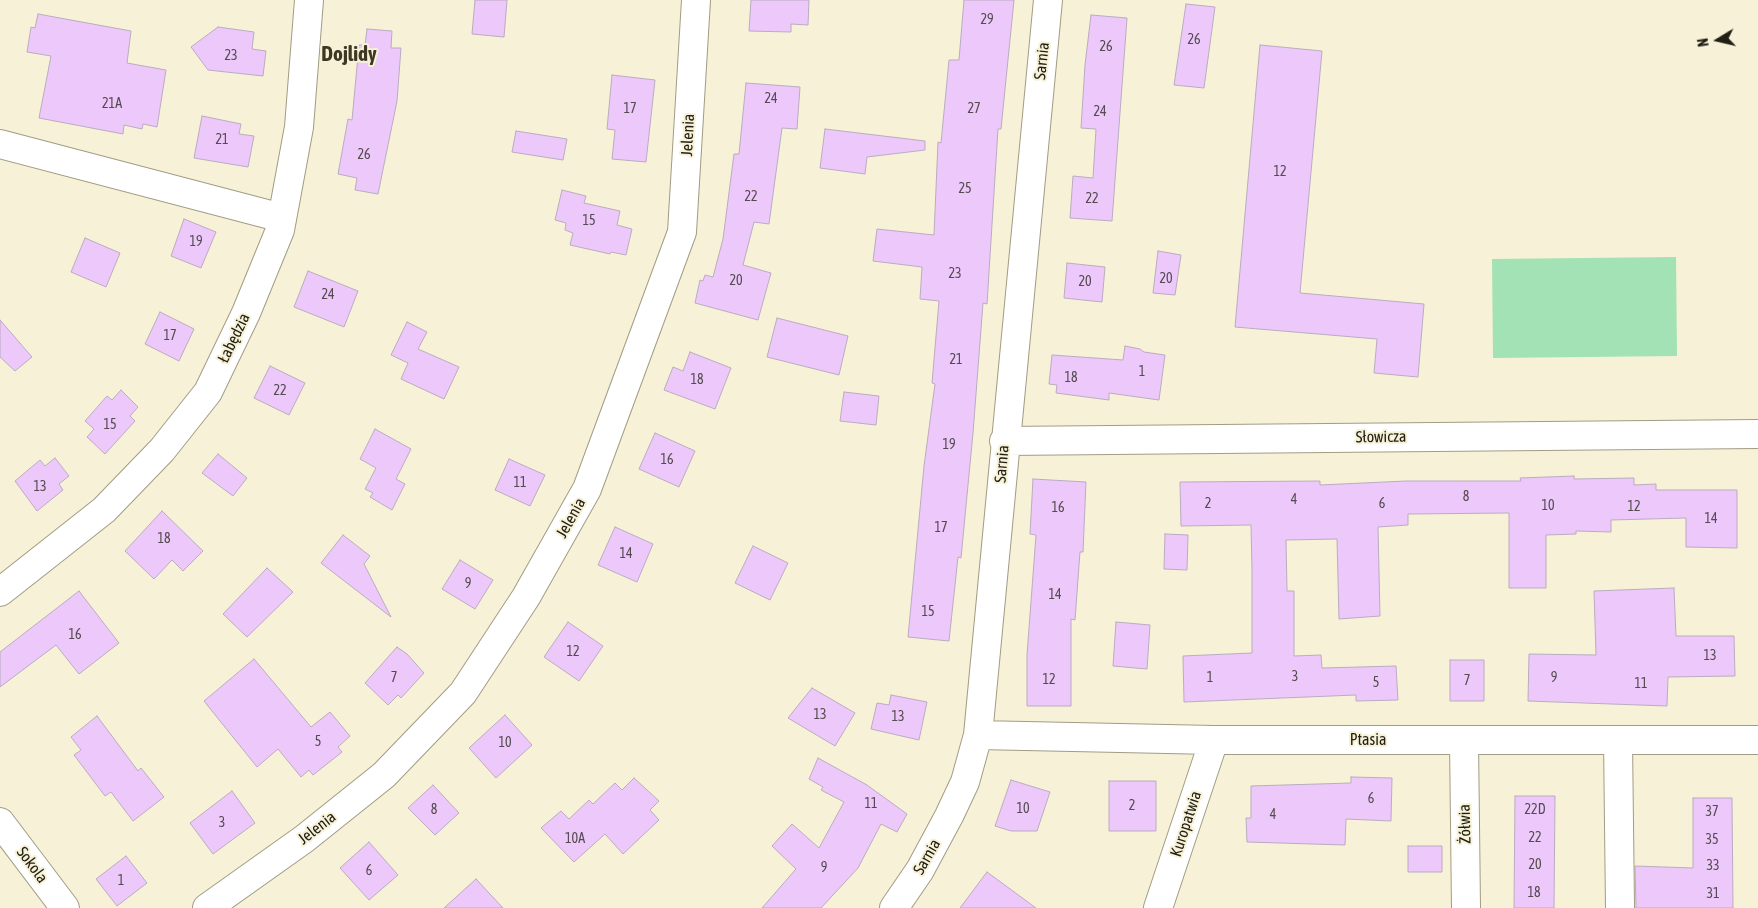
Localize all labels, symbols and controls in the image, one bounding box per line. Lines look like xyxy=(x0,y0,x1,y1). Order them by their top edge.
house number: 29 xyxy=(980,12,994,28)
north arrow xyxy=(1693,15,1743,65)
house number: 26 xyxy=(1187,32,1201,48)
text: N xyxy=(1695,37,1712,48)
house number: 26 xyxy=(1099,39,1113,55)
district label: Dojlidy xyxy=(321,41,377,67)
street label: Sarnia xyxy=(1030,41,1054,81)
house number: 23 xyxy=(224,48,238,64)
house number: 24 xyxy=(764,91,778,107)
house number: 21A xyxy=(102,96,122,112)
house number: 17 xyxy=(623,101,637,117)
house number: 27 xyxy=(967,101,981,117)
house number: 24 xyxy=(1093,104,1107,120)
street label: Jelenia xyxy=(677,113,699,157)
house number: 21 xyxy=(215,132,229,148)
house number: 26 xyxy=(357,147,371,163)
house number: 12 xyxy=(1273,164,1287,180)
house number: 25 xyxy=(958,181,972,197)
house number: 22 xyxy=(744,189,758,205)
house number: 22 xyxy=(1085,191,1099,207)
house number: 15 xyxy=(582,213,596,229)
house number: 19 xyxy=(189,234,203,250)
house number: 23 xyxy=(948,266,962,282)
house number: 20 xyxy=(1159,271,1173,287)
house number: 20 xyxy=(729,273,743,289)
house number: 20 xyxy=(1078,274,1092,290)
house number: 24 xyxy=(321,287,335,303)
street label: Łabędzia xyxy=(214,310,254,366)
house number: 17 xyxy=(163,328,177,344)
house number: 21 xyxy=(949,352,963,368)
house number: 1 xyxy=(1139,364,1145,380)
house number: 18 xyxy=(1064,370,1078,386)
house number: 18 xyxy=(690,372,704,388)
house number: 22 xyxy=(273,383,287,399)
house number: 15 xyxy=(103,417,117,433)
street label: Słowicza xyxy=(1356,427,1406,447)
house number: 19 xyxy=(942,437,956,453)
street label: Sarnia xyxy=(991,444,1013,484)
house number: 16 xyxy=(660,452,674,468)
house number: 11 xyxy=(513,475,527,491)
house number: 13 xyxy=(33,479,47,495)
house number: 8 xyxy=(1463,489,1469,505)
house number: 4 xyxy=(1291,492,1297,508)
street label: Jelenia xyxy=(552,495,590,541)
house number: 2 xyxy=(1205,496,1211,512)
house number: 6 xyxy=(1379,496,1385,512)
house number: 10 xyxy=(1541,498,1555,514)
house number: 12 xyxy=(1627,499,1641,515)
house number: 16 xyxy=(1051,500,1065,516)
house number: 14 xyxy=(1704,511,1718,527)
house number: 17 xyxy=(934,520,948,536)
house number: 18 xyxy=(157,531,171,547)
house number: 14 xyxy=(619,546,633,562)
house number: 9 xyxy=(465,576,471,592)
house number: 14 xyxy=(1048,587,1062,603)
house number: 15 xyxy=(921,604,935,620)
house number: 16 xyxy=(68,627,82,643)
house number: 12 xyxy=(566,644,580,660)
house number: 13 xyxy=(1703,648,1717,664)
house number: 3 xyxy=(1292,669,1298,685)
house number: 7 xyxy=(391,670,397,686)
house number: 1 xyxy=(1207,670,1213,686)
house number: 9 xyxy=(1551,670,1557,686)
house number: 12 xyxy=(1042,672,1056,688)
house number: 7 xyxy=(1464,673,1470,689)
house number: 5 xyxy=(1373,675,1379,691)
house number: 11 xyxy=(1634,676,1648,692)
house number: 13 xyxy=(813,707,827,723)
house number: 13 xyxy=(891,709,905,725)
street label: Ptasia xyxy=(1350,730,1386,750)
house number: 5 xyxy=(315,734,321,750)
house number: 10 xyxy=(498,735,512,751)
street label: Kuropatwia xyxy=(1166,789,1206,859)
house number: 6 xyxy=(1368,791,1374,807)
house number: 11 xyxy=(864,796,878,812)
house number: 2 xyxy=(1129,798,1135,814)
house number: 10 xyxy=(1016,801,1030,817)
house number: 8 xyxy=(431,802,437,818)
house number: 22D xyxy=(1525,802,1545,818)
street label: Żółwia xyxy=(1455,804,1475,844)
house number: 37 xyxy=(1705,804,1719,820)
street label: Jelenia xyxy=(294,807,340,849)
house number: 4 xyxy=(1270,807,1276,823)
house number: 3 xyxy=(219,815,225,831)
house number: 22 xyxy=(1528,830,1542,846)
house number: 10A xyxy=(565,831,585,847)
house number: 35 xyxy=(1705,832,1719,848)
street label: Sarnia xyxy=(909,836,945,878)
street label: Sokola xyxy=(12,843,52,887)
house number: 20 xyxy=(1528,857,1542,873)
house number: 33 xyxy=(1706,858,1720,874)
house number: 9 xyxy=(821,860,827,876)
house number: 6 xyxy=(366,863,372,879)
house number: 1 xyxy=(118,873,124,889)
house number: 18 xyxy=(1527,885,1541,901)
house number: 31 xyxy=(1706,886,1720,902)

